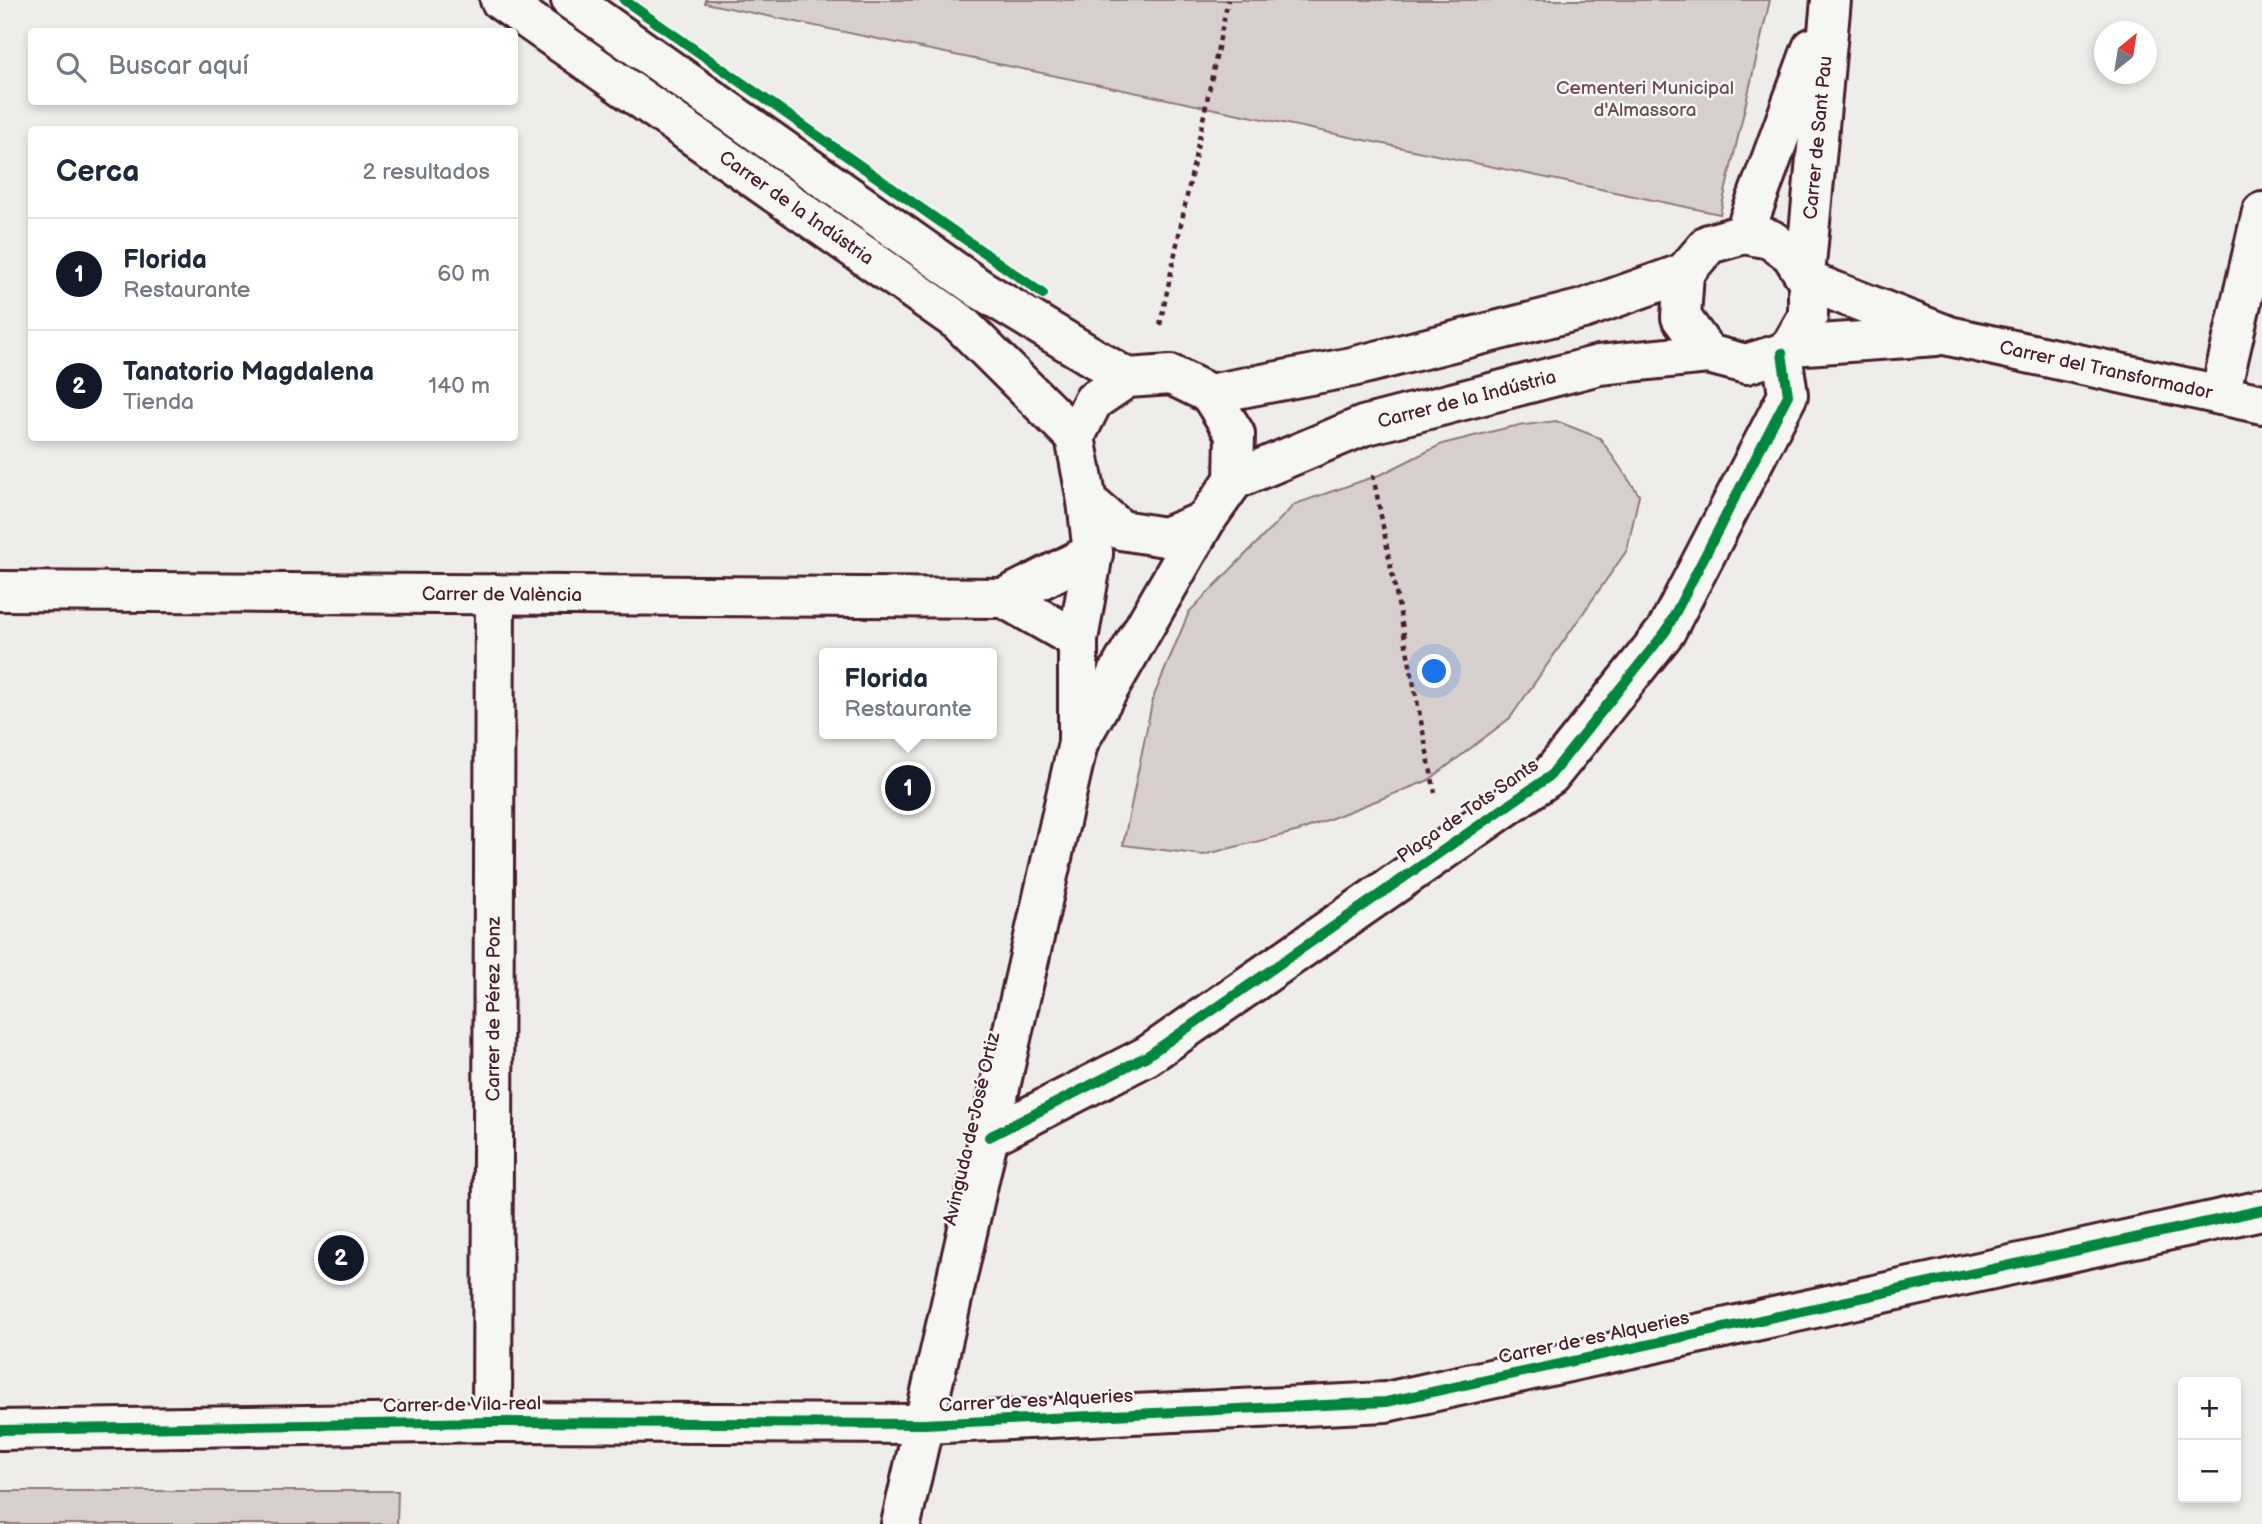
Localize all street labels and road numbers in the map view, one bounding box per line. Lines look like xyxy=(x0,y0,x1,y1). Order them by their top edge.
street label: Carrer de Sant Pau xyxy=(1799,55,1837,221)
street label: Carrer de la Indústria xyxy=(715,146,878,270)
street label: Carrer del Transformador xyxy=(1997,336,2216,405)
street label: Carrer de la Indústria xyxy=(1375,365,1558,433)
street label: Carrer de València xyxy=(422,582,582,607)
street label: Plaça de Tots Sants xyxy=(1393,754,1543,868)
street label: Carrer de Pérez Ponz xyxy=(482,916,505,1101)
street label: Avinguda de José Ortiz xyxy=(939,1029,1006,1228)
street label: Carrer de es Alqueries xyxy=(1496,1307,1692,1369)
street label: Carrer de es Alqueries xyxy=(938,1384,1134,1418)
street label: Carrer de Vila-real xyxy=(383,1392,541,1418)

